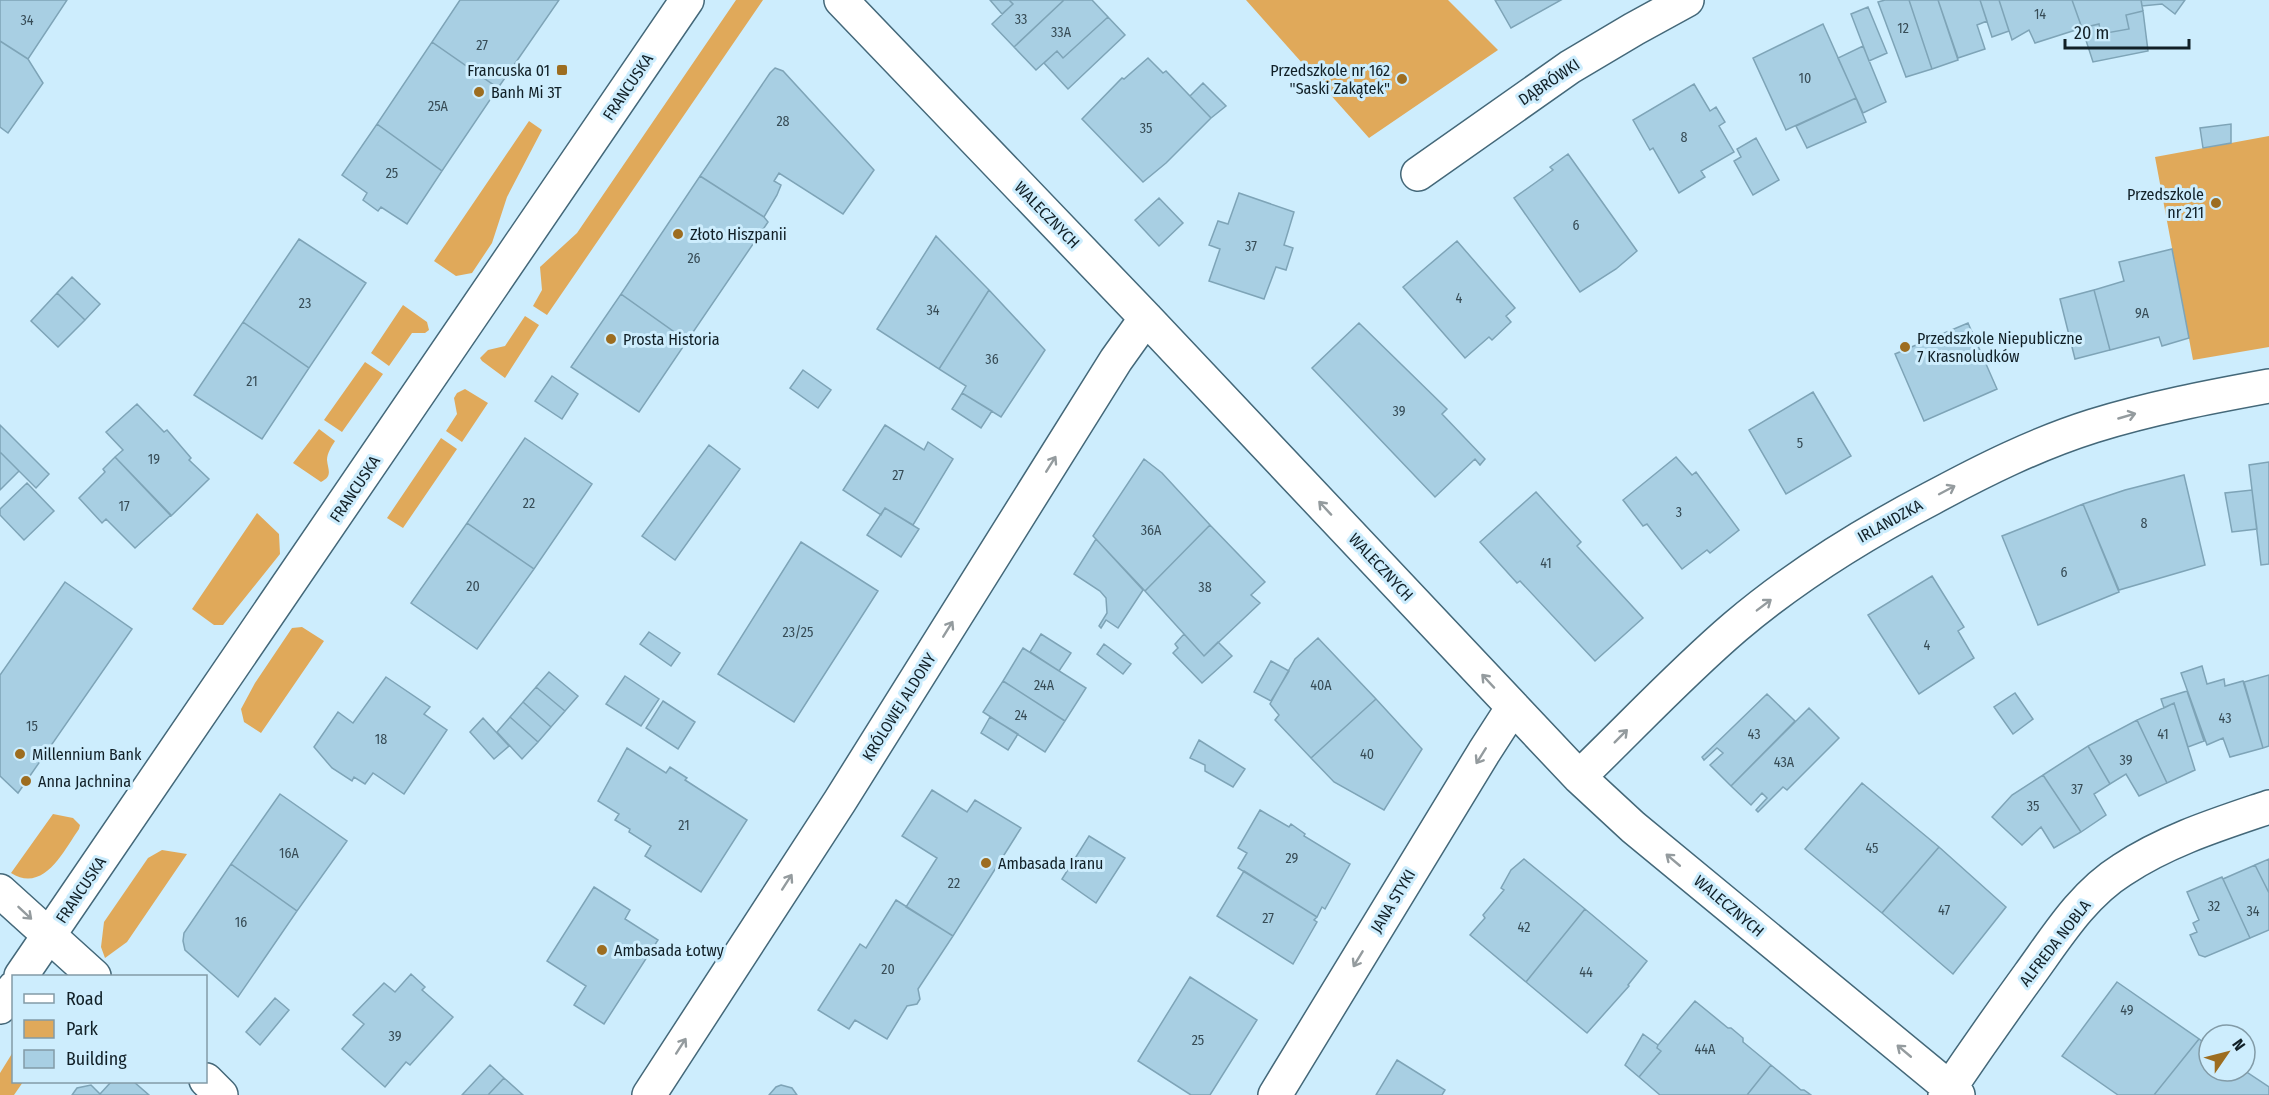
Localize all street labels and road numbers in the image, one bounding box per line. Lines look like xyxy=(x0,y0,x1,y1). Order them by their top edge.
street label: FRANCUSKA xyxy=(599,50,657,124)
street label: DĄBRÓWKI xyxy=(1515,55,1583,109)
street label: WALECZNYCH xyxy=(1011,178,1083,252)
street label: FRANCUSKA xyxy=(326,452,384,526)
street label: IRLANDZKA xyxy=(1854,495,1926,547)
street label: WALECZNYCH xyxy=(1345,529,1417,605)
street label: KRÓLOWEJ ALDONY xyxy=(858,650,940,764)
street label: FRANCUSKA xyxy=(52,853,110,927)
street label: JANA STYKI xyxy=(1367,866,1419,936)
street label: WALECZNYCH xyxy=(1690,871,1768,941)
street label: ALFREDA NOBLA xyxy=(2015,896,2095,990)

